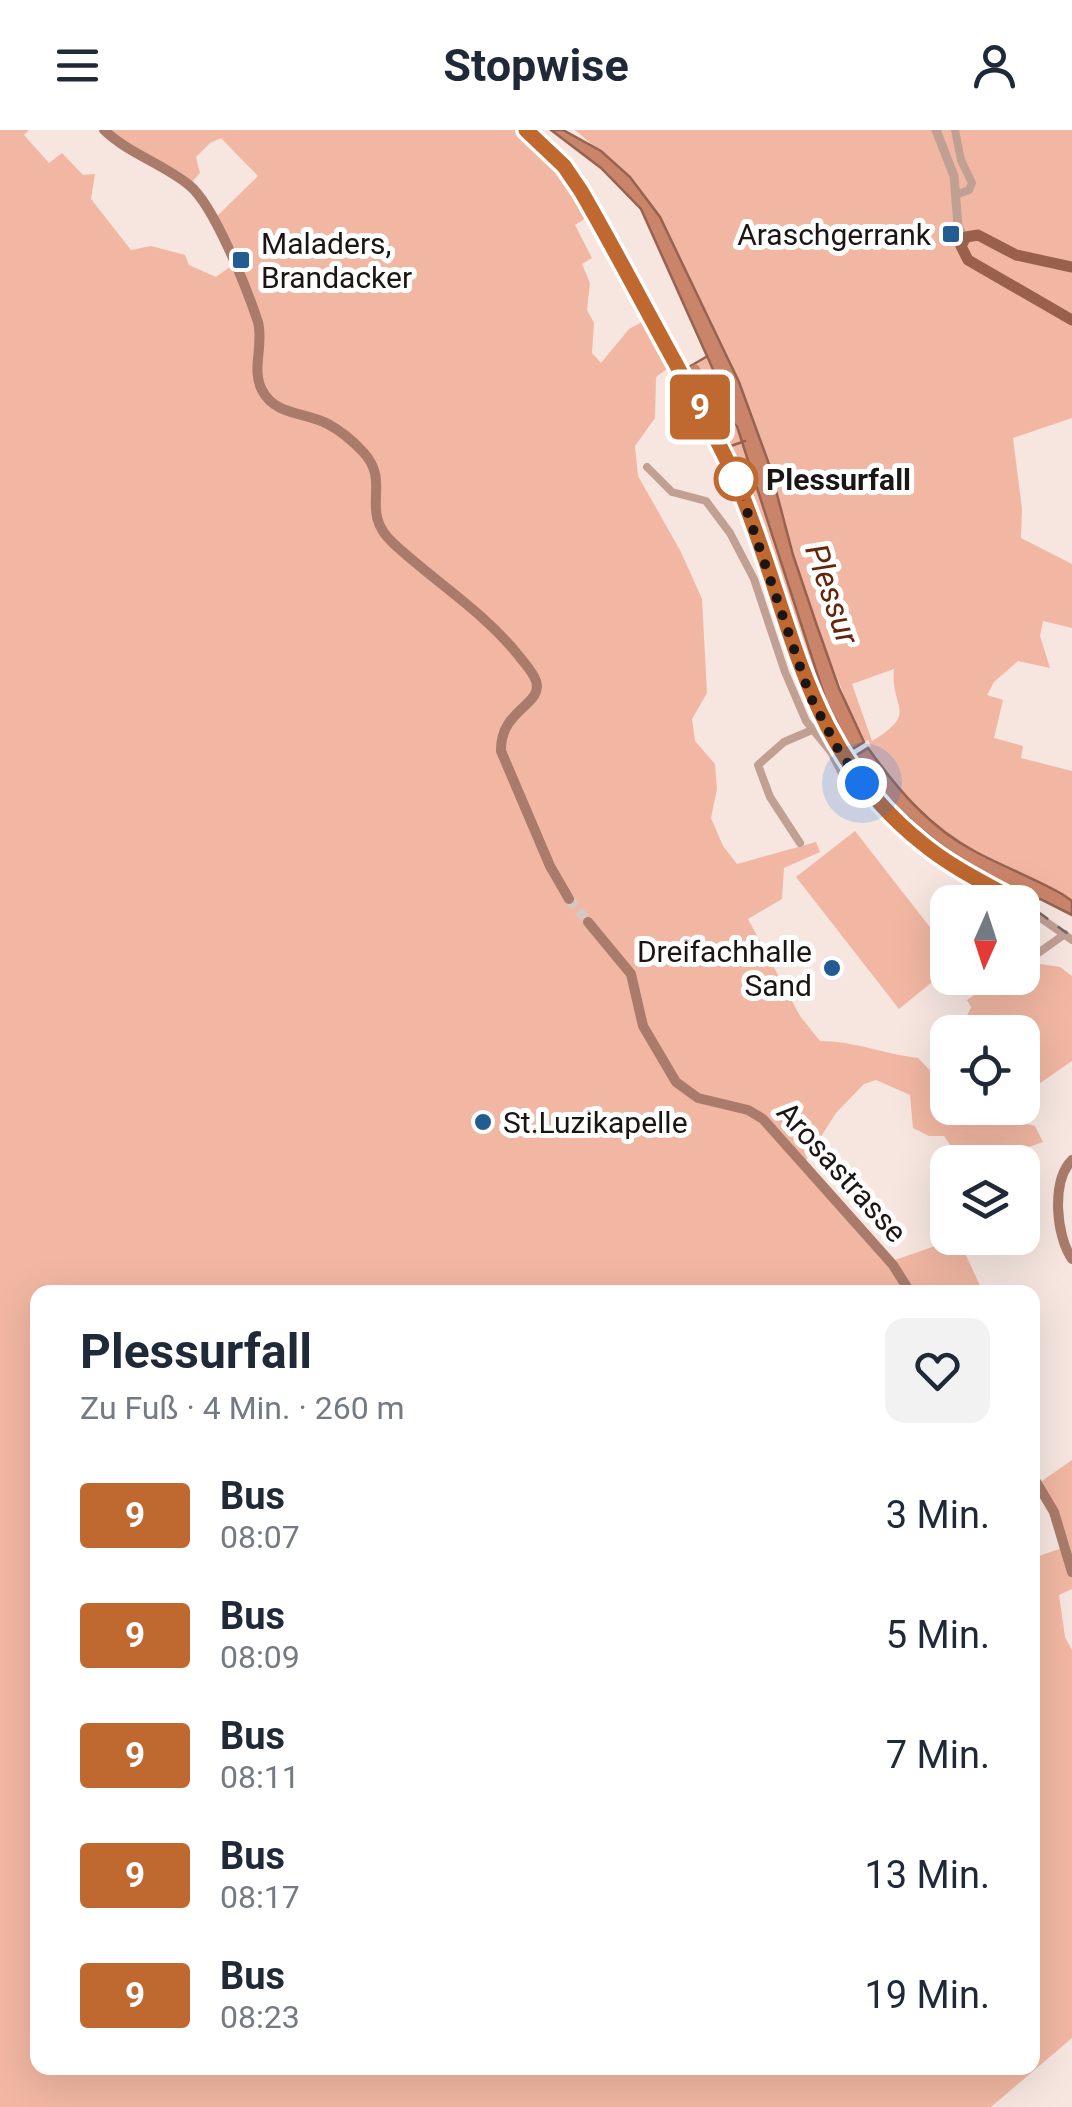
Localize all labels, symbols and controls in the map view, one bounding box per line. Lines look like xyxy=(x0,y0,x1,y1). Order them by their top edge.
icon: menu xyxy=(50,38,105,93)
icon: person xyxy=(967,38,1022,93)
text: Stopwise xyxy=(443,39,629,92)
place label: Araschgerrank xyxy=(737,217,932,252)
marker: Araschgerrank xyxy=(940,223,962,245)
place label: Maladers, Brandacker xyxy=(261,226,412,295)
marker: Maladers, Brandacker xyxy=(230,249,252,271)
line badge: 9 xyxy=(668,374,732,440)
text: 9 xyxy=(690,387,710,428)
marker: Plessurfall xyxy=(715,458,757,500)
place label: Plessurfall xyxy=(766,462,911,497)
water label: Plessur xyxy=(797,539,867,650)
your location xyxy=(837,758,887,808)
north arrow xyxy=(930,885,1040,995)
map controls xyxy=(930,885,1040,1255)
place label: Dreifachhalle Sand xyxy=(637,934,812,1003)
marker: Dreifachhalle Sand xyxy=(821,957,843,979)
button: locate xyxy=(930,1015,1040,1125)
street label: Arosastrasse xyxy=(770,1095,914,1249)
place label: St.Luzikapelle xyxy=(503,1105,688,1140)
marker: St.Luzikapelle xyxy=(472,1111,494,1133)
button: layers xyxy=(930,1145,1040,1255)
button: heart xyxy=(885,1318,990,1423)
text: Plessurfall xyxy=(80,1323,312,1380)
text: Zu Fuß · 4 Min. · 260 m xyxy=(80,1389,405,1427)
text: Bus xyxy=(220,1474,285,1518)
text: 3 Min. xyxy=(886,1493,990,1537)
text: 9 xyxy=(125,1495,145,1536)
text: 08:07 xyxy=(220,1518,300,1556)
text: Bus xyxy=(220,1594,285,1638)
text: 5 Min. xyxy=(886,1613,990,1657)
text: 9 xyxy=(125,1615,145,1656)
text: 08:09 xyxy=(220,1638,300,1676)
text: Bus xyxy=(220,1714,285,1758)
text: 7 Min. xyxy=(886,1733,990,1777)
text: 9 xyxy=(125,1735,145,1776)
text: 08:11 xyxy=(220,1758,300,1796)
text: Bus xyxy=(220,1834,285,1878)
text: 13 Min. xyxy=(864,1853,990,1897)
text: 9 xyxy=(125,1855,145,1896)
text: 08:17 xyxy=(220,1878,300,1916)
text: Bus xyxy=(220,1954,285,1998)
text: 19 Min. xyxy=(864,1973,990,2017)
text: 9 xyxy=(125,1975,145,2016)
text: 08:23 xyxy=(220,1998,300,2036)

